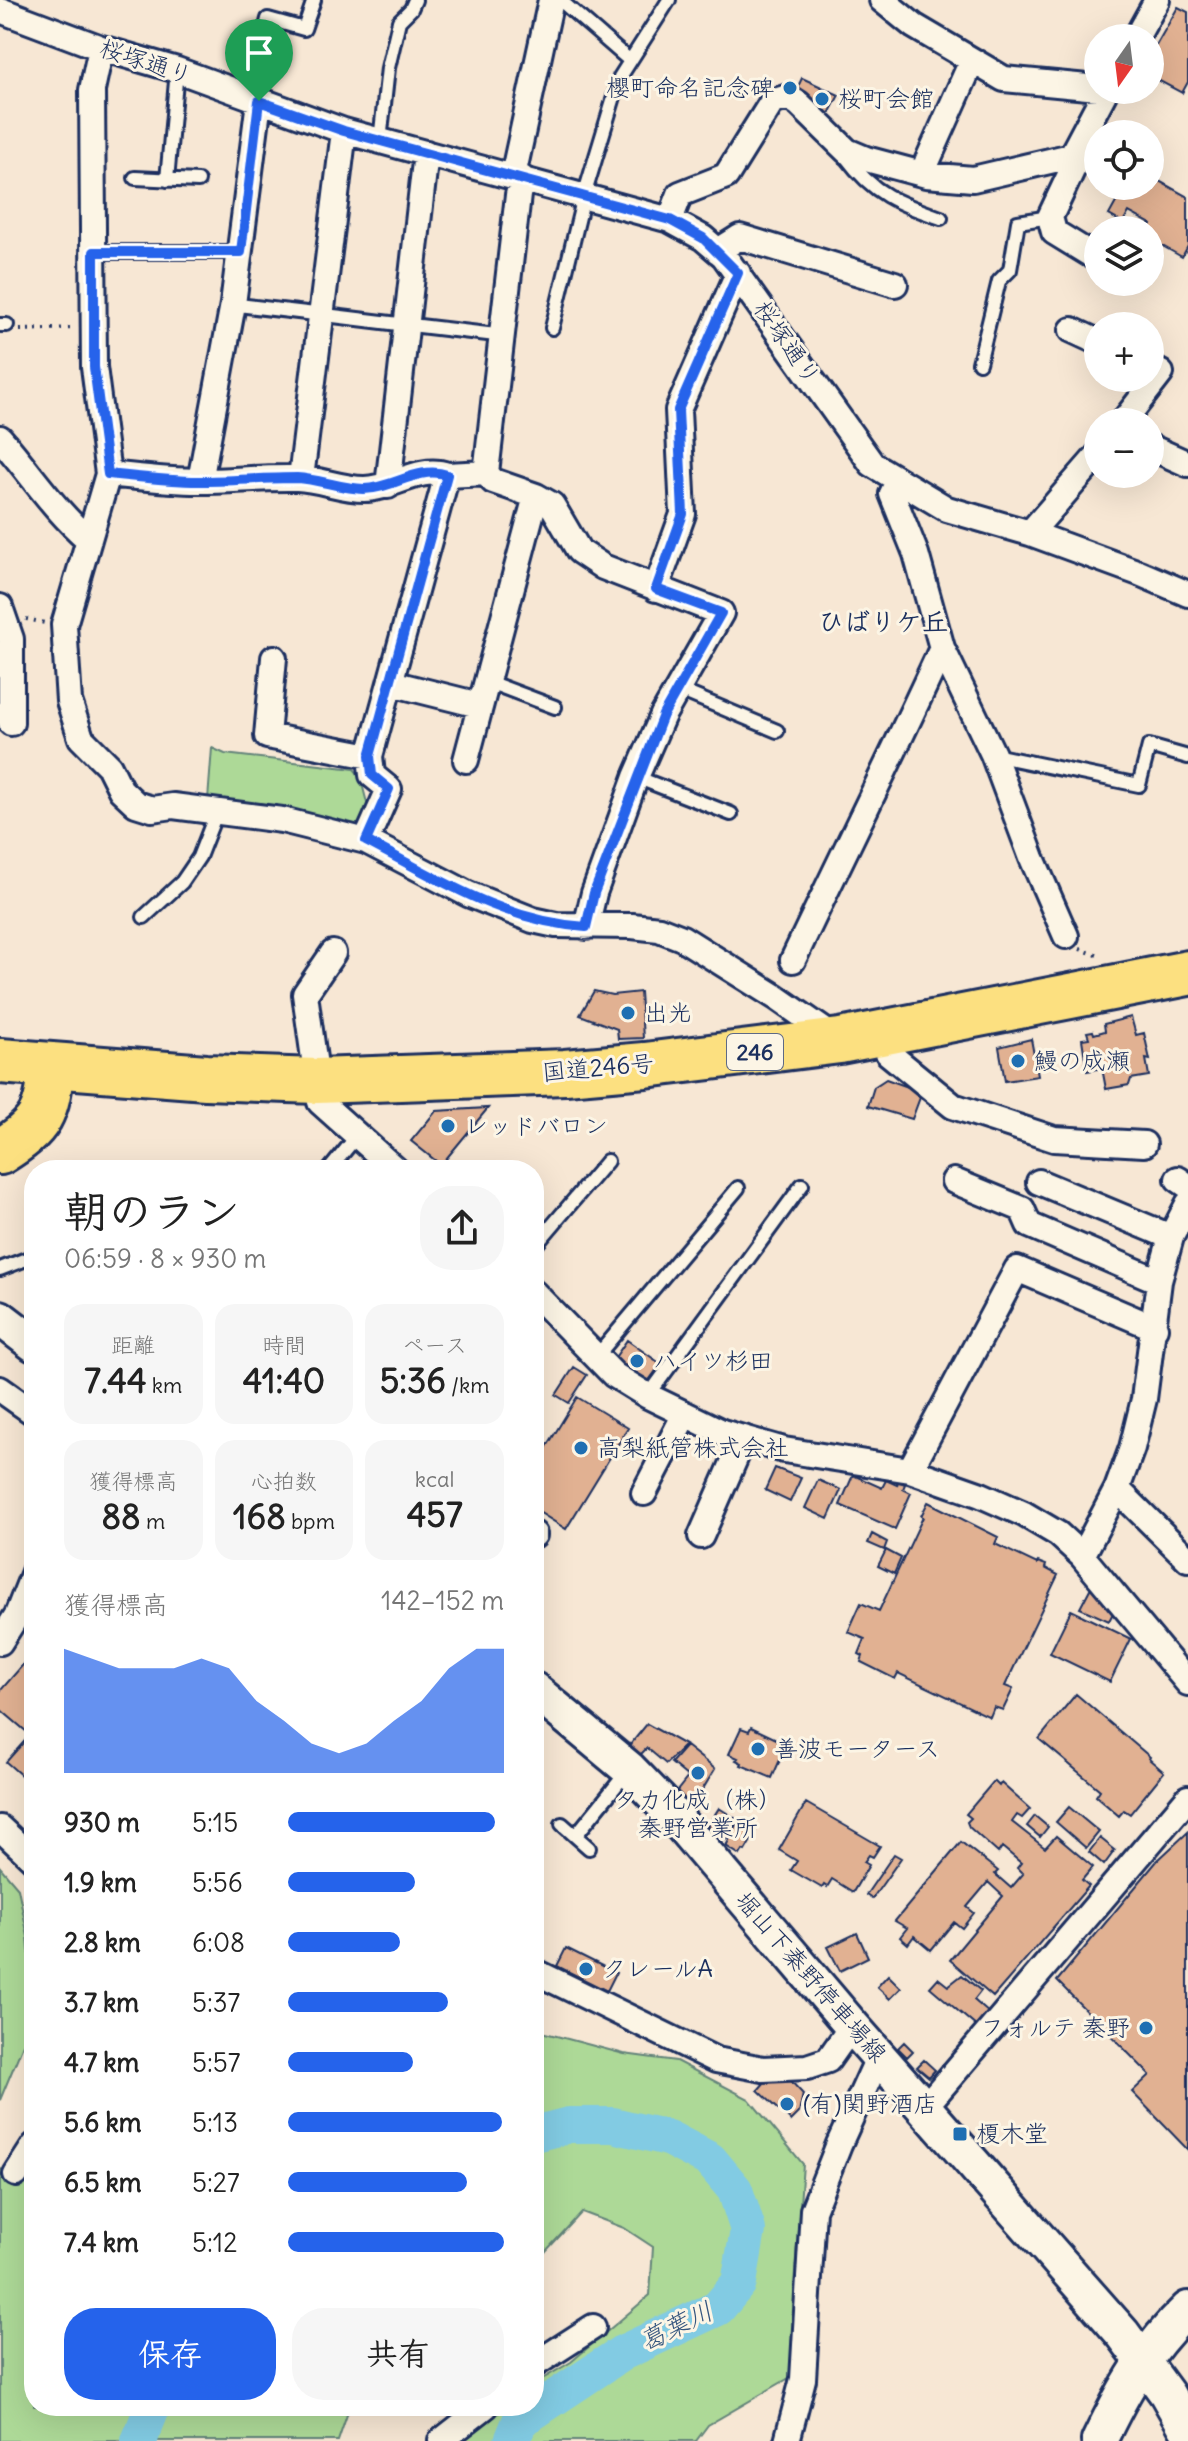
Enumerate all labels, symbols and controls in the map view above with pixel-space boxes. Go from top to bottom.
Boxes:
pin [225,19,293,101]
north arrow [1084,24,1164,104]
map controls [1084,24,1164,488]
icon: arrive [237,31,281,75]
street label: 桜塚通り [96,32,197,90]
place label: 櫻町命名記念碑 [606,72,774,102]
marker: 櫻町命名記念碑 [781,79,799,97]
place label: 桜町会館 [838,83,934,113]
marker: 桜町会館 [813,90,831,108]
button: locate [1084,120,1164,200]
button: layers [1084,216,1164,296]
street label: 桜塚通り [748,295,828,390]
button: + [1084,312,1164,392]
button: − [1084,408,1164,488]
district label: ひばりケ丘 [818,605,948,638]
place label: 出光 [644,997,692,1027]
marker: 出光 [619,1004,637,1022]
road number: 246 [727,1034,783,1070]
place label: 鰻の成瀬 [1034,1045,1130,1075]
street label: 国道246号 [541,1047,655,1087]
marker: 鰻の成瀬 [1009,1052,1027,1070]
place label: レッドバロン [464,1110,608,1140]
marker: レッドバロン [439,1117,457,1135]
text: 朝のラン [64,1184,240,1239]
button: share [420,1186,504,1270]
text: 06:59 · 8 × 930 m [64,1242,266,1275]
text: 距離 [111,1331,155,1359]
text: 時間 [262,1331,306,1359]
text: ペース [402,1331,467,1359]
place label: ハイツ杉田 [653,1345,773,1375]
marker: ハイツ杉田 [628,1352,646,1370]
text: 7.44 [84,1359,147,1402]
text: 41:40 [243,1359,325,1402]
text: 5:36 [380,1359,446,1402]
text: km [147,1371,182,1399]
text: /km [446,1371,490,1399]
place label: 高梨紙管株式会社 [597,1432,789,1462]
marker: 高梨紙管株式会社 [572,1439,590,1457]
text: kcal [415,1465,454,1493]
text: 獲得標高 [89,1467,177,1495]
text: 心拍数 [251,1467,317,1495]
text: 457 [407,1493,463,1536]
text: 88 [101,1495,141,1538]
text: 168 [233,1495,286,1538]
text: m [141,1507,165,1535]
text: bpm [286,1507,335,1535]
text: 142–152 m [381,1584,504,1617]
text: 獲得標高 [64,1588,168,1621]
place label: 善波モータース [774,1733,940,1763]
marker: 善波モータース [749,1740,767,1758]
marker: タカ化成（株） 秦野営業所 [689,1764,707,1782]
place label: タカ化成（株） 秦野営業所 [614,1784,782,1842]
text: 930 m [64,1806,140,1839]
text: 5:15 [192,1806,238,1839]
text: 1.9 km [64,1866,137,1899]
text: 5:56 [192,1866,243,1899]
street label: 堀山下秦野停車場線 [730,1885,894,2068]
text: 2.8 km [64,1926,141,1959]
text: 6:08 [192,1926,245,1959]
place label: クレールA [602,1953,713,1983]
marker: クレールA [577,1960,595,1978]
text: 3.7 km [64,1986,139,2019]
text: 5:37 [192,1986,240,2019]
place label: フォルテ 秦野 [980,2012,1130,2042]
marker: フォルテ 秦野 [1137,2019,1155,2037]
text: 4.7 km [64,2046,139,2079]
text: 5:57 [192,2046,241,2079]
place label: (有)関野酒店 [803,2088,938,2118]
marker: (有)関野酒店 [778,2095,796,2113]
text: 5.6 km [64,2106,142,2139]
text: 5:13 [192,2106,238,2139]
place label: 榎木堂 [976,2118,1048,2148]
marker: 榎木堂 [951,2125,969,2143]
text: 6.5 km [64,2166,142,2199]
text: 5:27 [192,2166,240,2199]
text: 7.4 km [64,2226,139,2259]
text: 5:12 [192,2226,237,2259]
water label: 葛葉川 [633,2294,718,2357]
button: 保存 [64,2308,276,2400]
button: 共有 [292,2308,504,2400]

